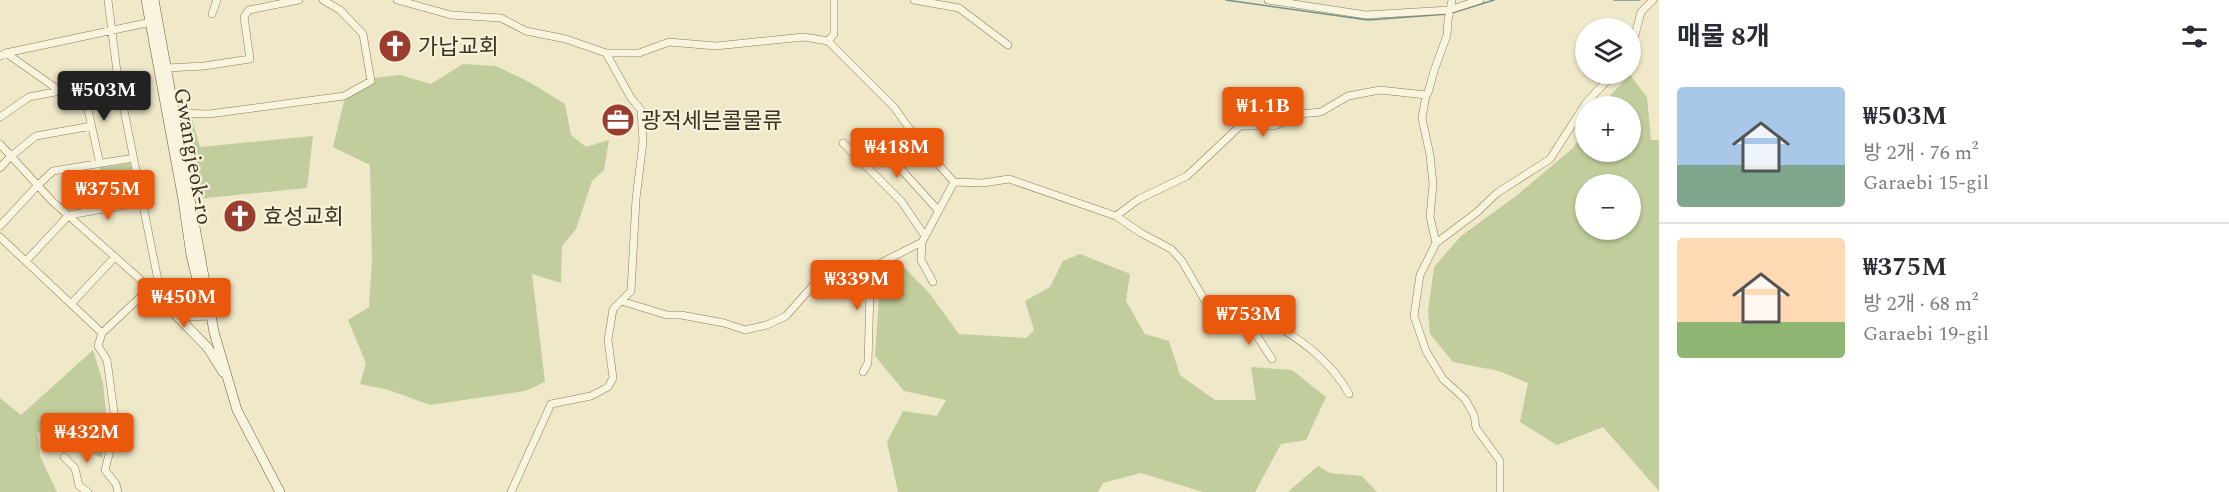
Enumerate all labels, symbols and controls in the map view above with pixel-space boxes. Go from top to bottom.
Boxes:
text: 매물 8개 [1677,17,1770,57]
map controls [1575,18,1641,240]
button: layers [1575,18,1641,84]
icon: filters [2178,20,2211,53]
church icon: 가납교회 [377,28,413,64]
place label: 가납교회 [418,31,499,64]
pin: ₩503M [62,71,146,122]
text: ₩503M [72,75,136,105]
street label: Gwangjeok-ro [164,85,221,227]
pin: ₩1.1B [1221,87,1305,138]
text: ₩1.1B [1236,91,1290,121]
button: + [1575,96,1641,162]
text: ₩503M [1863,96,1947,136]
office icon: 광적세븐콜물류 [600,102,636,138]
place label: 광적세븐콜물류 [641,105,783,138]
icon: home [1725,111,1797,183]
pin: ₩418M [855,128,939,179]
text: ₩418M [865,132,929,162]
text: 방 2개 · 76 m² [1863,138,1978,168]
text: Garaebi 15-gil [1863,168,1989,198]
pin: ₩375M [66,170,150,221]
text: ₩375M [76,174,140,204]
button: − [1575,174,1641,240]
church icon: 효성교회 [222,198,258,234]
place label: 효성교회 [263,201,344,234]
text: ₩375M [1863,247,1947,287]
pin: ₩339M [815,260,899,311]
icon: home [1725,262,1797,334]
text: ₩339M [825,264,889,294]
pin: ₩450M [142,278,226,329]
text: ₩450M [152,282,216,312]
text: 방 2개 · 68 m² [1863,289,1978,319]
pin: ₩753M [1207,295,1291,346]
text: ₩753M [1217,299,1281,329]
text: Garaebi 19-gil [1863,319,1989,349]
pin: ₩432M [45,413,129,464]
text: ₩432M [55,417,119,447]

